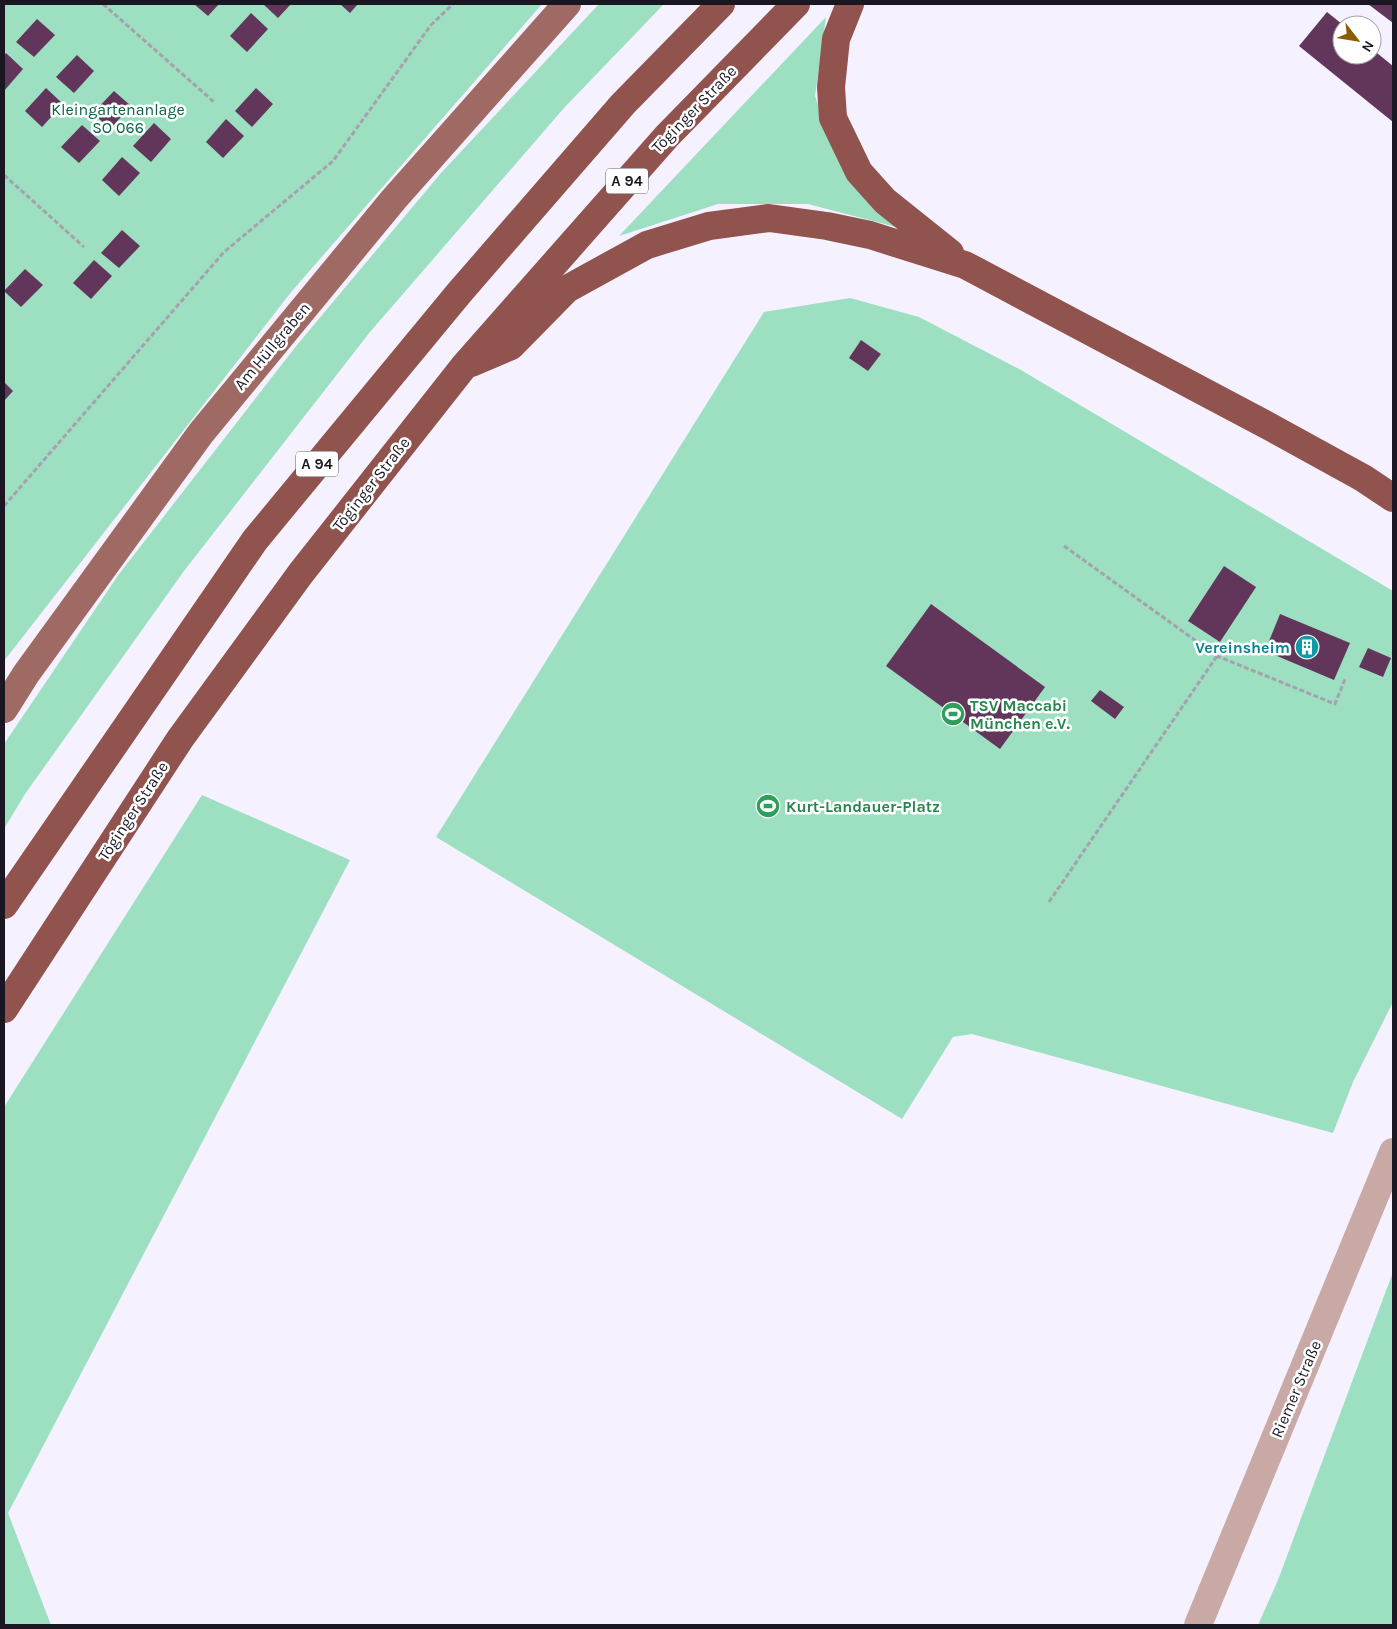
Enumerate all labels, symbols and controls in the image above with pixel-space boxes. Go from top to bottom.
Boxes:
north arrow [1332,15,1382,65]
text: N [1358,38,1378,55]
street label: Töginger Straße [648,61,740,157]
park label: Kleingartenanlage SO 066 [51,100,185,137]
road number: A 94 [606,168,648,194]
street label: Am Hüllgraben [230,298,314,394]
street label: Töginger Straße [328,433,414,535]
road number: A 94 [296,452,338,476]
building icon: Vereinsheim [1294,634,1320,660]
place label: Vereinsheim [1195,638,1290,657]
place label: TSV Maccabi München e.V. [970,696,1070,733]
sports icon: TSV Maccabi München e.V. [940,701,966,727]
street label: Töginger Straße [94,758,172,864]
sports icon: Kurt-Landauer-Platz [755,793,781,819]
place label: Kurt-Landauer-Platz [786,797,940,816]
street label: Riemer Straße [1267,1337,1325,1441]

